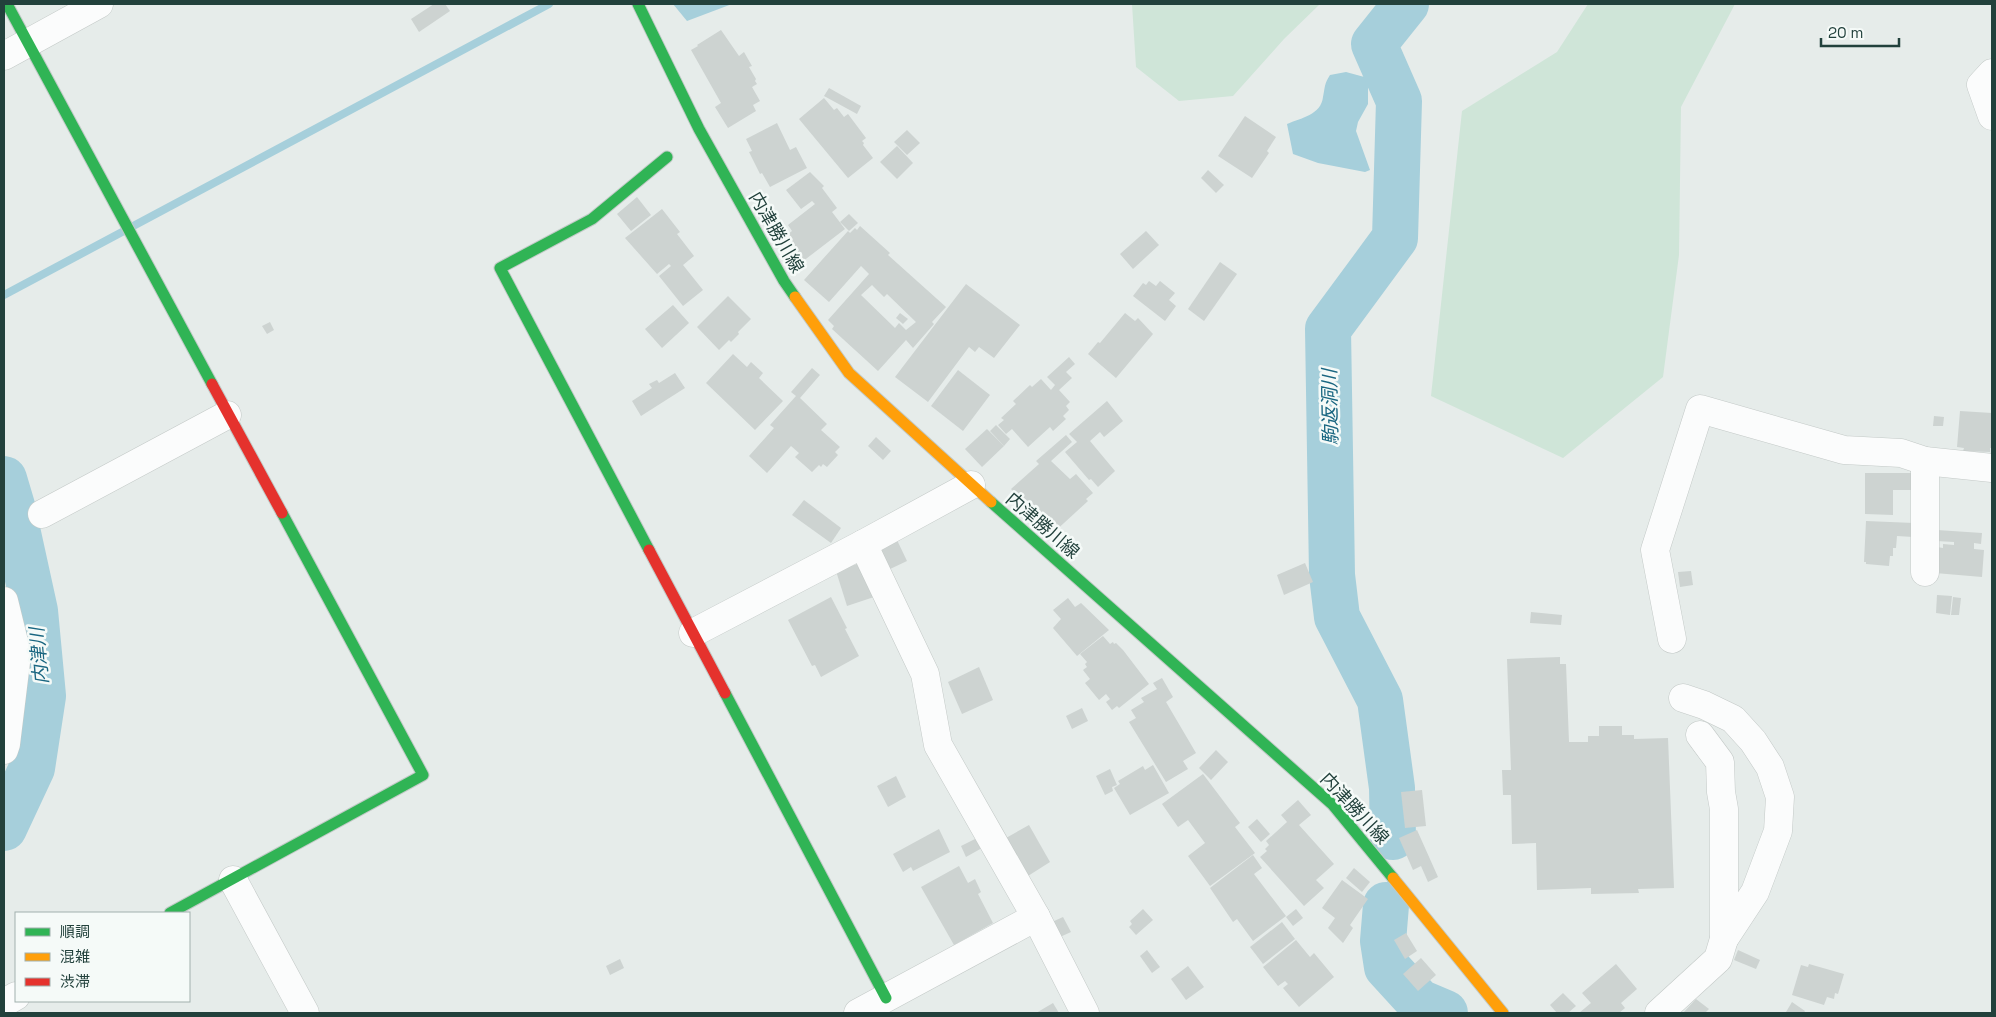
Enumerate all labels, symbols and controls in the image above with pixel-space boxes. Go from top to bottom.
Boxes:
scale bar [1821,15,1898,47]
text: 20 m [1828,23,1863,42]
street label: 内津勝川線 [745,187,809,277]
water label: 駒返洞川 [1317,367,1343,445]
street label: 内津勝川線 [1001,487,1085,563]
water label: 内津川 [24,625,54,685]
street label: 内津勝川線 [1316,767,1394,849]
legend [15,912,190,1002]
text: 順調 [60,922,90,941]
text: 混雑 [60,947,90,966]
text: 渋滞 [60,972,90,991]

